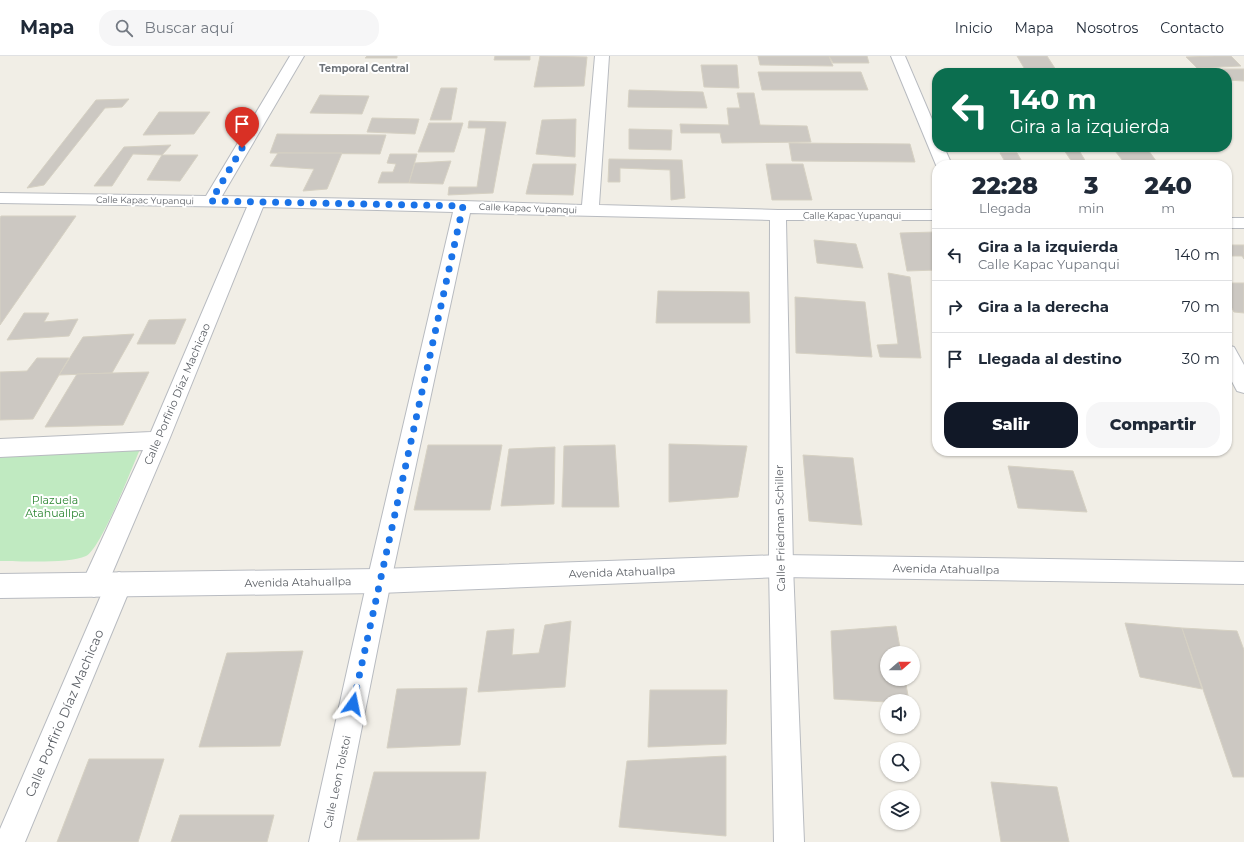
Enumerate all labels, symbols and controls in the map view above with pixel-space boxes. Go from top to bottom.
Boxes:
search box [99,10,379,46]
text: Mapa [20,16,75,39]
icon: search [113,17,135,39]
text: Buscar aquí [145,18,234,37]
text: Inicio [955,19,992,37]
text: Mapa [1014,19,1054,37]
text: Nosotros [1076,19,1138,37]
text: Contacto [1160,19,1224,37]
district label: Temporal Central [319,62,409,75]
text: 140 m [1010,82,1097,116]
icon: left [944,84,996,136]
pin [225,107,259,148]
icon: arrive [231,113,253,135]
text: Gira a la izquierda [1010,116,1170,138]
text: 22:28 [972,171,1038,200]
text: 3 [1084,171,1098,200]
text: 240 [1144,171,1192,200]
street label: Calle Kapac Yupanqui [96,194,194,206]
text: Llegada [979,200,1031,216]
text: min [1078,200,1104,216]
text: m [1161,200,1175,216]
street label: Calle Kapac Yupanqui [479,201,577,215]
street label: Calle Kapac Yupanqui [803,210,901,221]
text: Gira a la izquierda [978,237,1118,256]
icon: left [944,244,966,266]
text: 140 m [1175,245,1220,264]
text: Calle Kapac Yupanqui [978,256,1120,272]
icon: right [944,296,966,318]
text: Gira a la derecha [978,297,1109,316]
text: 70 m [1182,297,1220,316]
street label: Calle Porfirio Díaz Machicao [141,321,213,467]
icon: arrive [944,348,966,370]
text: Llegada al destino [978,349,1122,368]
text: 30 m [1182,349,1220,368]
button: Salir [944,402,1078,448]
button: Compartir [1086,402,1220,448]
street label: Calle Friedman Schiller [772,465,788,591]
park label: Plazuela Atahuallpa [25,493,85,520]
street label: Avenida Atahuallpa [892,561,1000,577]
street label: Avenida Atahuallpa [568,563,676,581]
street label: Avenida Atahuallpa [244,574,352,590]
street label: Calle Porfirio Díaz Machicao [21,627,107,799]
north arrow [880,646,920,686]
map controls [880,646,920,830]
position arrow [332,683,374,725]
button: sound [880,694,920,734]
street label: Calle Leon Tolstoi [320,734,354,830]
button: search [880,742,920,782]
button: layers [880,790,920,830]

